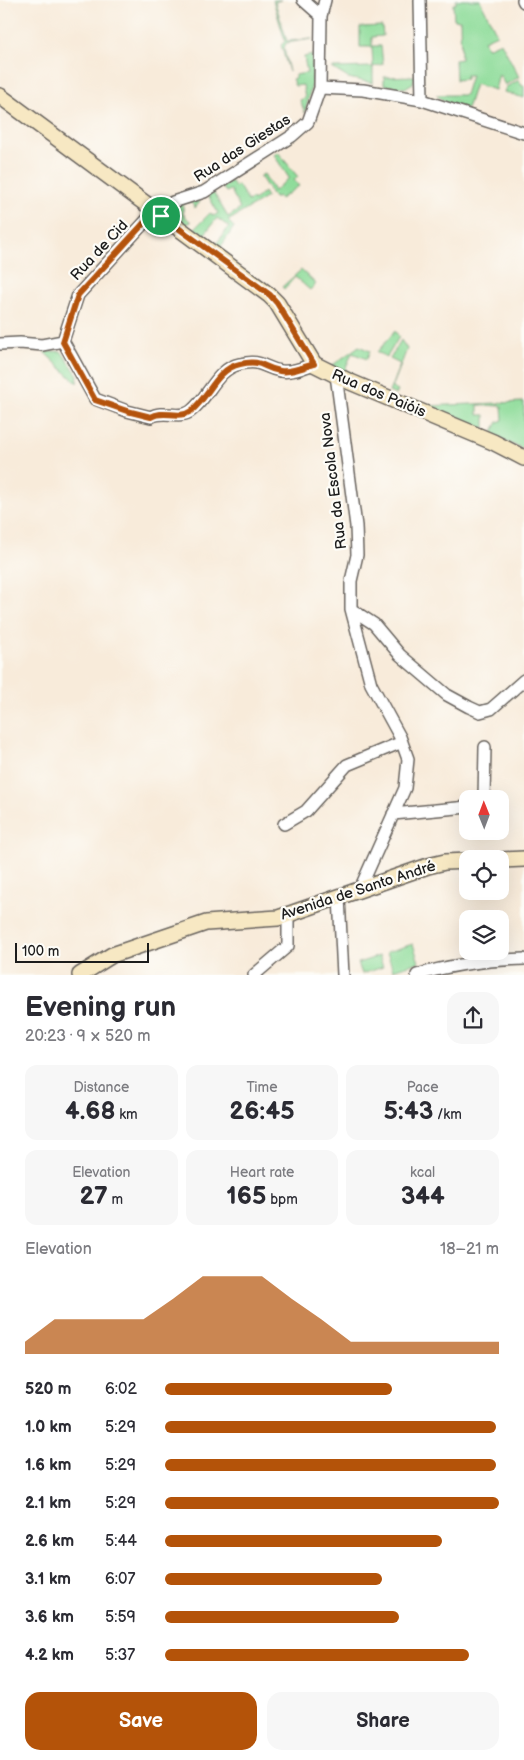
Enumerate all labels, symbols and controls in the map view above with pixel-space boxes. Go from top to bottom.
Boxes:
street label: Rua das Giestas [190,110,295,187]
pin [140,195,182,237]
icon: arrive [147,202,175,230]
street label: Rua de Cid [67,216,132,285]
street label: Rua dos Paióis [329,365,429,422]
street label: Rua da Escola Nova [316,412,351,550]
north arrow [459,790,509,840]
map controls [459,790,509,960]
button: locate [459,850,509,900]
street label: Avenida de Santo André [278,856,438,925]
button: layers [459,910,509,960]
scale bar [15,940,149,963]
text: 100 m [22,943,59,960]
text: Evening run [25,991,176,1024]
button: share [447,992,499,1044]
text: 20:23 · 9 × 520 m [25,1027,151,1046]
text: Distance [73,1079,129,1096]
text: Time [246,1079,278,1096]
text: Pace [407,1079,439,1096]
text: 4.68 [65,1096,115,1127]
text: 26:45 [229,1096,295,1127]
text: 5:43 [384,1096,433,1127]
text: km [115,1106,138,1123]
text: /km [433,1106,462,1123]
text: Elevation [72,1164,131,1181]
text: Heart rate [230,1164,294,1181]
text: kcal [410,1164,435,1181]
text: 27 [80,1181,108,1212]
text: 165 [226,1181,266,1212]
text: 344 [401,1181,445,1212]
text: m [108,1191,123,1208]
text: bpm [266,1191,298,1208]
text: Elevation [25,1240,92,1259]
text: 18–21 m [440,1240,499,1259]
text: 520 m [25,1380,71,1399]
text: 6:02 [105,1380,137,1399]
text: 1.0 km [25,1418,72,1437]
text: 5:29 [105,1418,136,1437]
text: 1.6 km [25,1456,71,1475]
text: 5:29 [105,1456,136,1475]
text: 2.1 km [25,1494,71,1513]
text: 5:29 [105,1494,136,1513]
text: 2.6 km [25,1532,74,1551]
text: 5:44 [105,1532,137,1551]
text: 3.1 km [25,1570,71,1589]
text: 6:07 [105,1570,135,1589]
text: 3.6 km [25,1608,74,1627]
text: 5:59 [105,1608,136,1627]
text: 4.2 km [25,1646,74,1665]
text: 5:37 [105,1646,135,1665]
button: Save [25,1692,257,1750]
button: Share [267,1692,499,1750]

